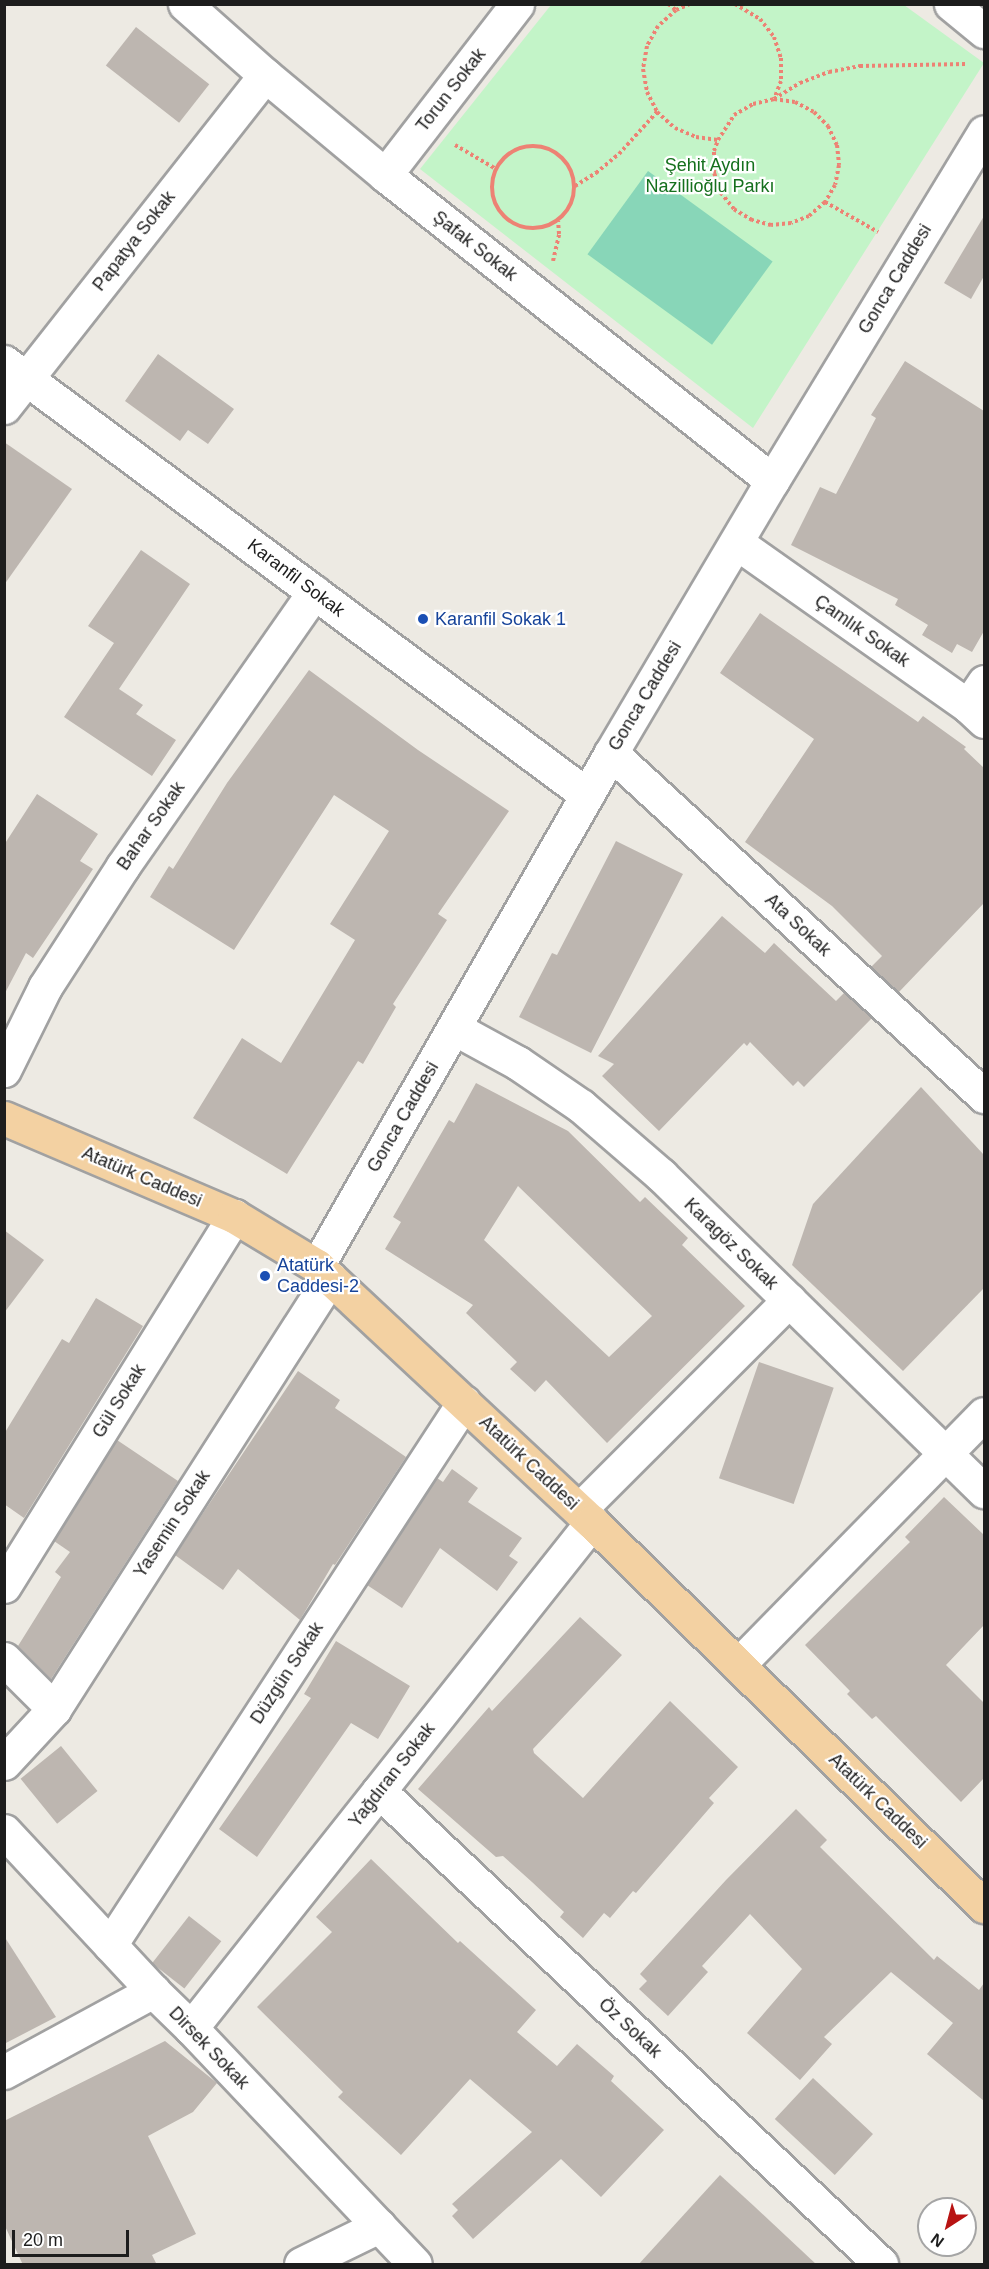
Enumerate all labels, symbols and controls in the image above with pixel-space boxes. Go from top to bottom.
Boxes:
street label: Torun Sokak [412,44,490,136]
park label: Şehit Aydın Nazillioğlu Parkı [645,155,775,198]
street label: Papatya Sokak [88,187,180,295]
street label: Şafak Sokak [429,206,521,286]
street label: Gonca Caddesi [854,220,936,338]
street label: Karanfil Sokak [243,534,349,622]
street label: Çamlık Sokak [810,590,914,672]
place label: Karanfil Sokak 1 [435,608,566,630]
marker: Karanfil Sokak 1 [416,612,430,626]
street label: Gonca Caddesi [604,637,686,755]
street label: Bahar Sokak [113,778,189,874]
street label: Ata Sokak [761,889,835,961]
street label: Gonca Caddesi [363,1058,443,1176]
street label: Atatürk Caddesi [79,1142,205,1212]
street label: Karagöz Sokak [680,1194,782,1294]
place label: Atatürk Caddesi-2 [277,1255,359,1298]
marker: Atatürk Caddesi-2 [258,1269,272,1283]
street label: Gül Sokak [88,1360,150,1442]
street label: Atatürk Caddesi [475,1411,583,1515]
street label: Yasemin Sokak [129,1466,215,1582]
street label: Düzgün Sokak [246,1618,328,1728]
street label: Yağdıran Sokak [344,1718,440,1832]
street label: Atatürk Caddesi [824,1749,932,1853]
street label: Öz Sokak [594,1993,666,2063]
street label: Dirsek Sokak [164,2002,254,2094]
north arrow [917,2197,977,2257]
scale bar [15,2218,132,2256]
text: 20 m [23,2230,63,2250]
text: N [928,2230,947,2251]

